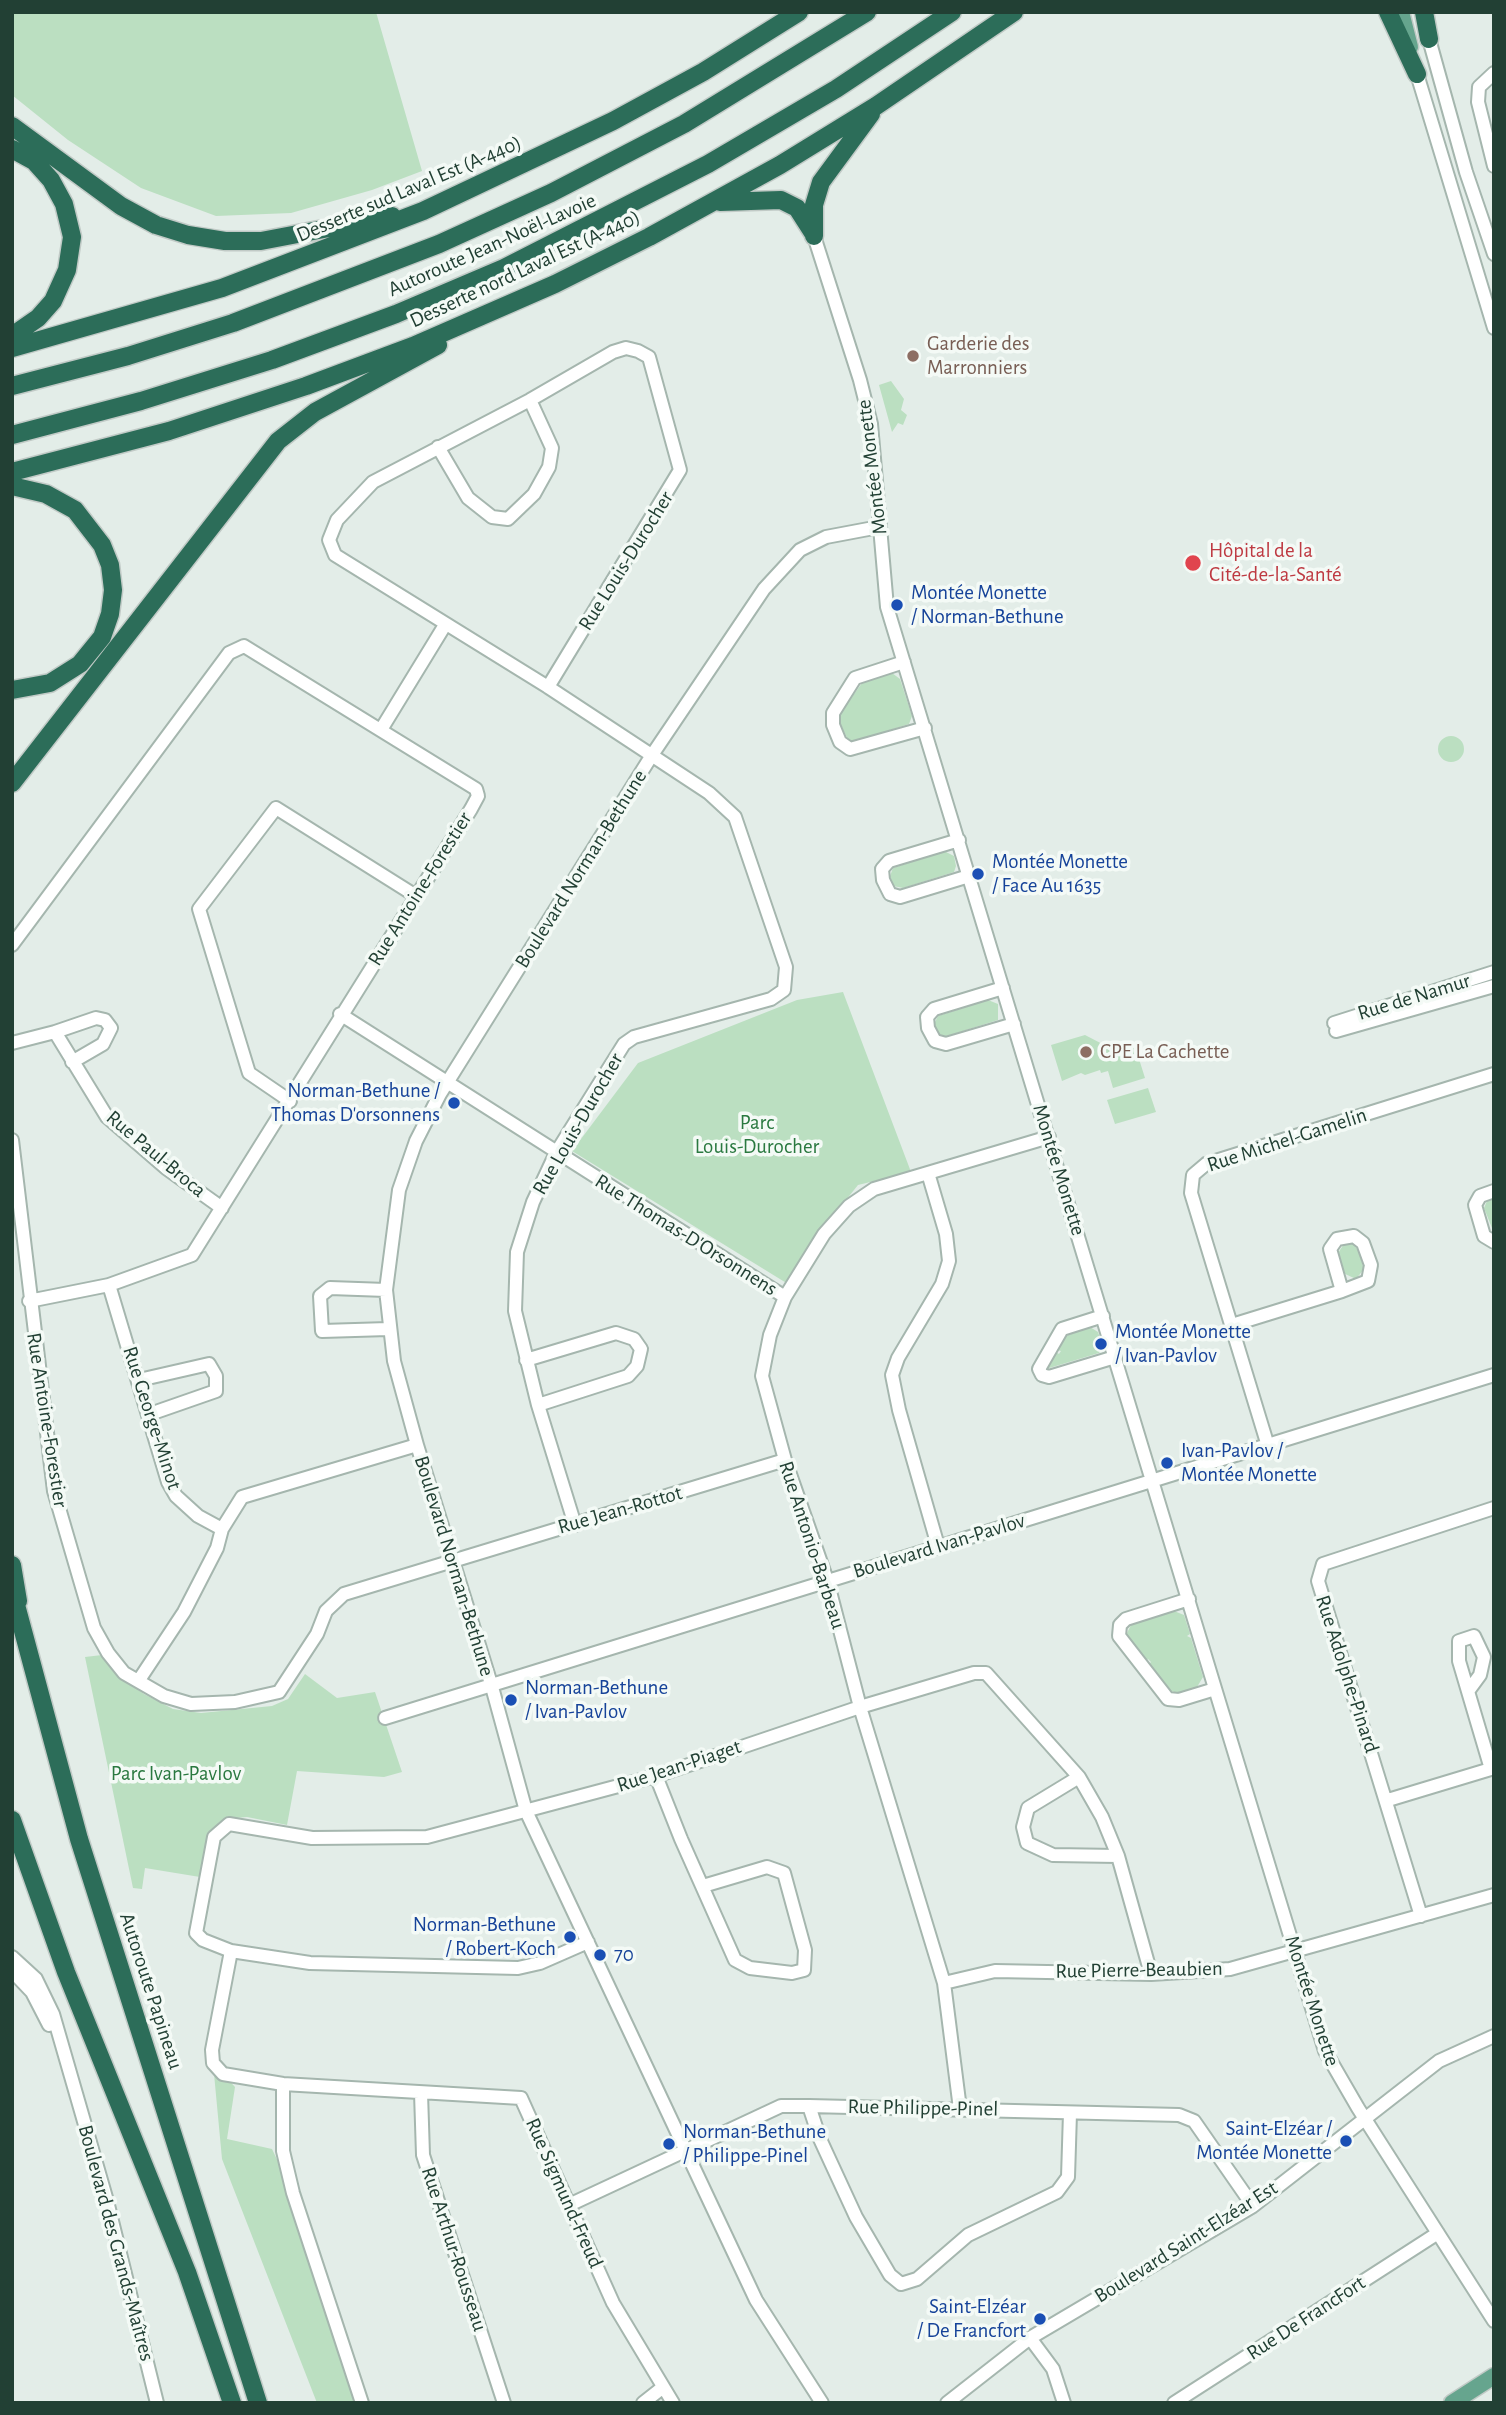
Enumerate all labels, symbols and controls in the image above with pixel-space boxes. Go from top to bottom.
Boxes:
street label: Desserte sud Laval Est (A-440) [293,130,525,248]
street label: Autoroute Jean-Noël-Lavoie [384,188,600,302]
street label: Desserte nord Laval Est (A-440) [406,204,644,334]
place label: Garderie des Marronniers [927,331,1030,381]
marker: Garderie des Marronniers [905,348,921,364]
street label: Montée Monette [851,398,893,536]
street label: Rue Louis-Durocher [573,487,679,635]
place label: Hôpital de la Cité-de-la-Santé [1209,538,1342,588]
marker: Hôpital de la Cité-de-la-Santé [1183,553,1203,573]
place label: Montée Monette / Norman-Bethune [911,580,1064,630]
marker: Montée Monette / Norman-Bethune [889,597,905,613]
street label: Boulevard Norman-Bethune [510,765,652,973]
street label: Rue Antoine-Forestier [362,807,478,971]
place label: Montée Monette / Face Au 1635 [992,849,1128,899]
marker: Montée Monette / Face Au 1635 [970,866,986,882]
street label: Rue de Namur [1355,968,1473,1026]
place label: CPE La Cachette [1100,1039,1229,1065]
marker: CPE La Cachette [1078,1044,1094,1060]
street label: Rue Louis-Durocher [527,1049,629,1199]
place label: Norman-Bethune / Thomas D'orsonnens [271,1078,440,1128]
marker: Norman-Bethune / Thomas D'orsonnens [446,1095,462,1111]
street label: Montée Monette [1027,1101,1091,1239]
street label: Rue Michel-Gamelin [1204,1102,1370,1178]
street label: Rue Paul-Broca [101,1105,211,1203]
park label: Parc Louis-Durocher [695,1110,819,1160]
street label: Rue Thomas-D'Orsonnens [590,1169,782,1301]
place label: Montée Monette / Ivan-Pavlov [1115,1319,1251,1369]
street label: Rue Antoine-Forestier [21,1331,73,1509]
marker: Montée Monette / Ivan-Pavlov [1093,1336,1109,1352]
street label: Rue George-Minot [117,1343,187,1493]
place label: Ivan-Pavlov / Montée Monette [1181,1438,1317,1488]
street label: Boulevard Norman-Bethune [408,1453,500,1679]
marker: Ivan-Pavlov / Montée Monette [1159,1455,1175,1471]
street label: Rue Antonio-Barbeau [773,1458,851,1632]
street label: Rue Jean-Rottot [555,1480,685,1540]
street label: Boulevard Ivan-Pavlov [850,1508,1028,1584]
street label: Rue Adolphe-Pinard [1310,1592,1384,1756]
place label: Norman-Bethune / Ivan-Pavlov [525,1675,668,1725]
marker: Norman-Bethune / Ivan-Pavlov [503,1692,519,1708]
street label: Rue Jean-Piaget [614,1734,744,1798]
park label: Parc Ivan-Pavlov [111,1761,241,1787]
street label: Autoroute Papineau [114,1910,188,2072]
place label: Norman-Bethune / Robert-Koch [413,1912,556,1962]
marker: Norman-Bethune / Robert-Koch [562,1929,578,1945]
street label: Montée Monette [1279,1932,1345,2070]
place label: 70 [614,1942,634,1968]
marker: 70 [592,1947,608,1963]
street label: Rue Pierre-Beaubien [1055,1956,1223,1984]
street label: Rue Philippe-Pinel [847,2094,999,2122]
street label: Rue Sigmund-Freud [520,2114,608,2272]
place label: Saint-Elzéar / Montée Monette [1196,2116,1332,2166]
place label: Norman-Bethune / Philippe-Pinel [683,2119,826,2169]
street label: Boulevard des Grands-Maîtres [72,2122,160,2364]
marker: Saint-Elzéar / Montée Monette [1338,2133,1354,2149]
marker: Norman-Bethune / Philippe-Pinel [661,2136,677,2152]
street label: Rue Arthur-Rousseau [416,2164,492,2334]
street label: Boulevard Saint-Elzéar Est [1090,2175,1282,2309]
street label: Rue De FrancFort [1242,2270,1370,2366]
place label: Saint-Elzéar / De Francfort [917,2294,1026,2344]
marker: Saint-Elzéar / De Francfort [1032,2311,1048,2327]

